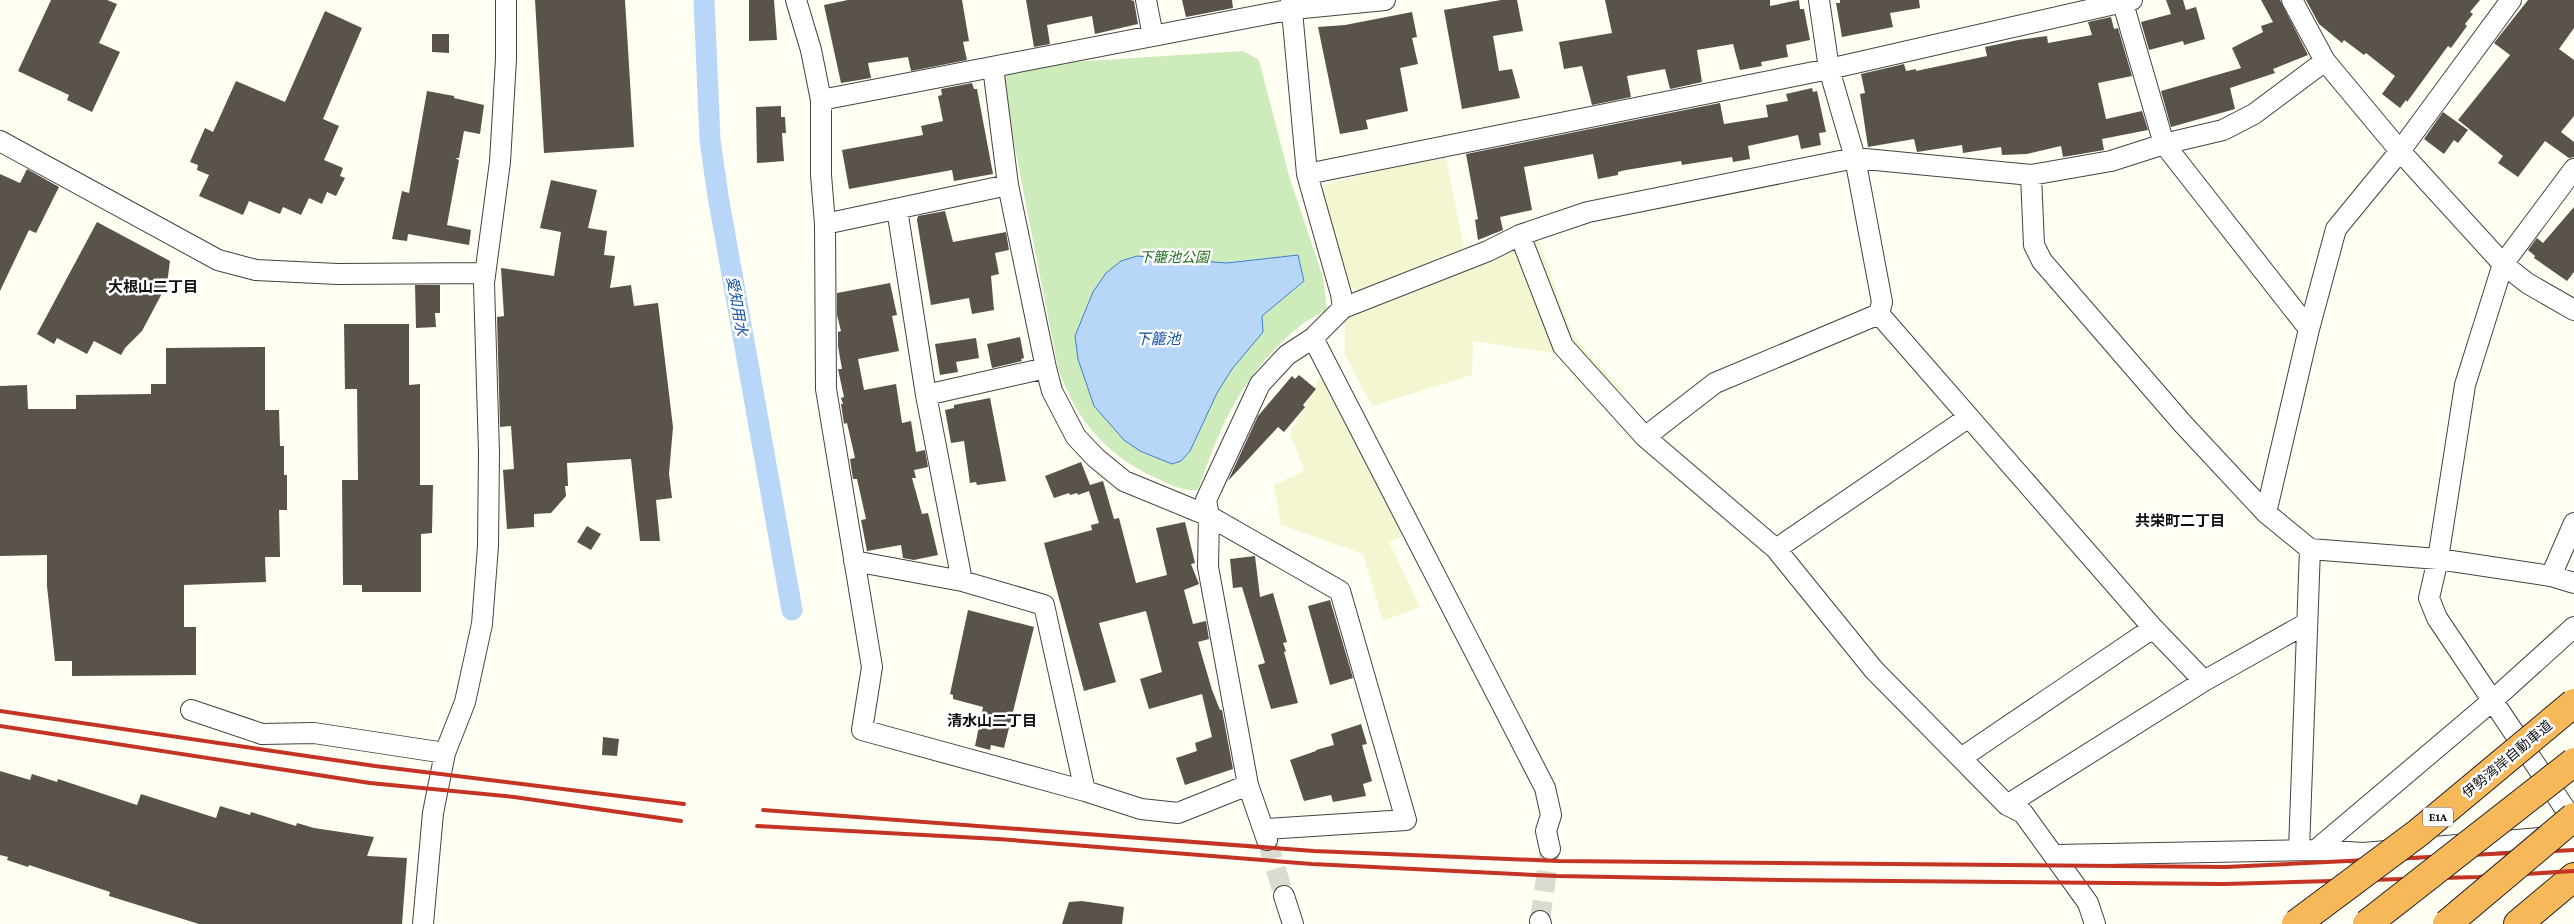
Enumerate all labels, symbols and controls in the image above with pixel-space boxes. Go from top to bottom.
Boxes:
park label: 下籠池公園 [1139,249,1211,265]
water label: 愛知用水 [724,275,750,339]
district label: 大根山二丁目 [108,279,198,295]
water label: 下籠池 [1135,331,1182,347]
district label: 共栄町二丁目 [2135,513,2225,529]
district label: 清水山二丁目 [947,713,1037,729]
street label: 伊勢湾岸自動車道 [2459,717,2555,801]
road number: E1A [2423,808,2453,826]

